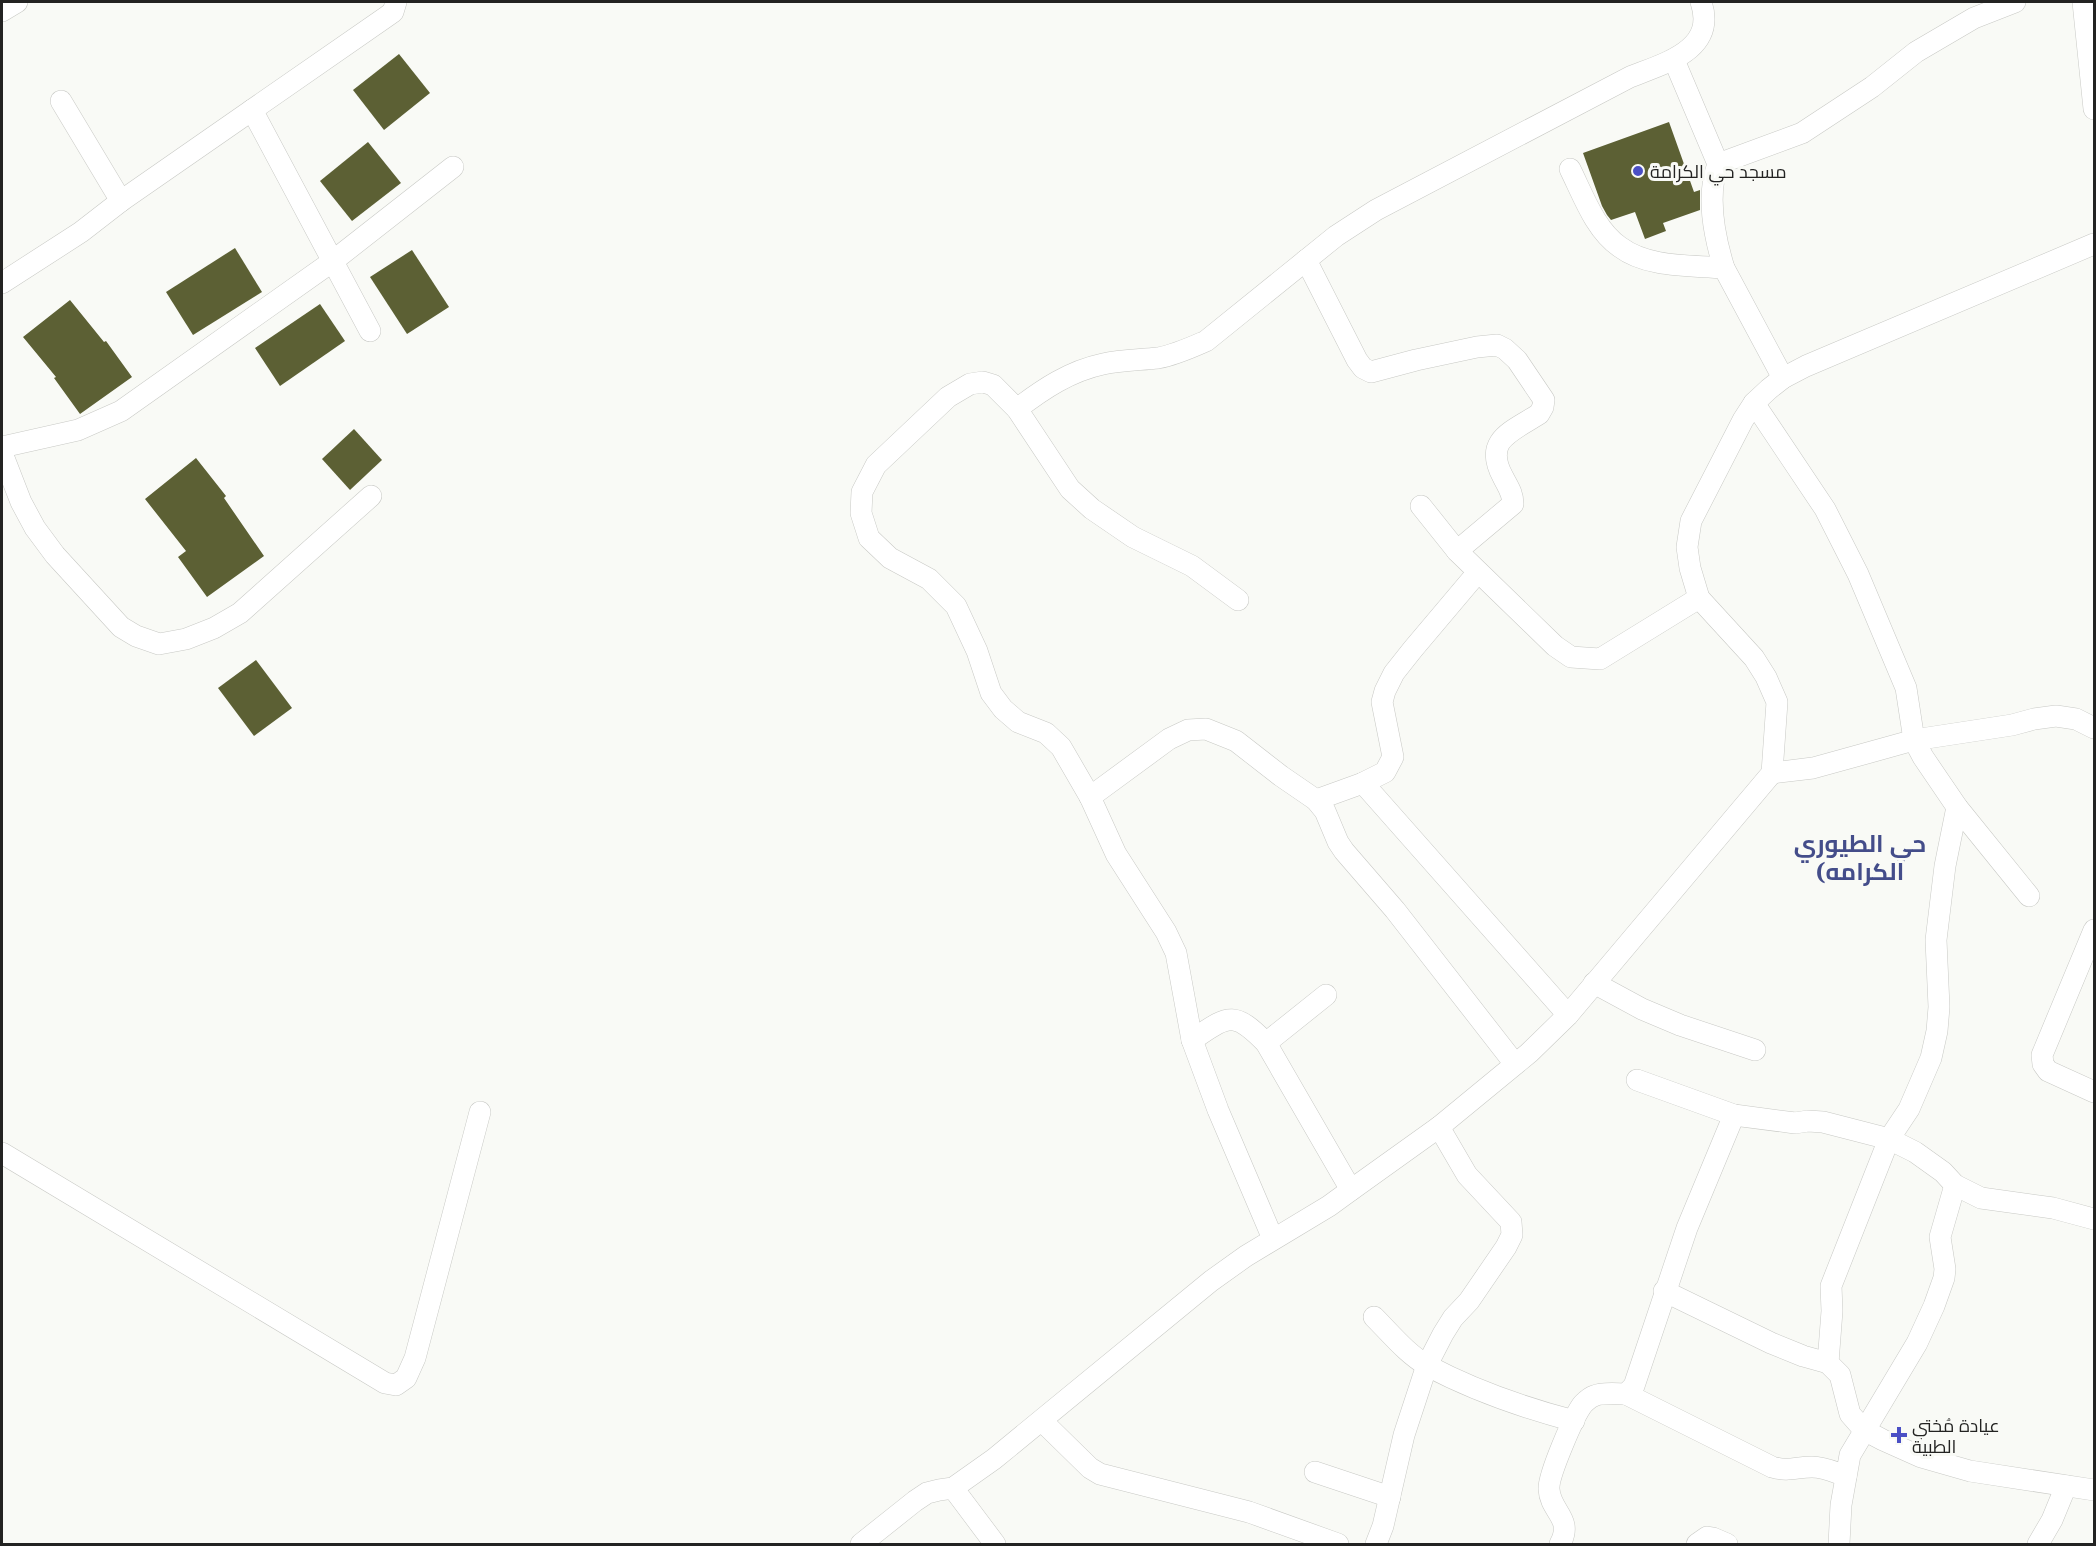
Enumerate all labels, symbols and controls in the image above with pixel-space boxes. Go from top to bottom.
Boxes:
place label: مسجد حي الكرامة [1650,159,1787,186]
marker: مسجد حي الكرامة [1631,164,1645,178]
district label: حي الطيوري (الكرامه [1794,826,1926,887]
place label: عيادة مُختي الطبية [1912,1413,2000,1458]
marker: عيادة مُختي الطبية [1890,1426,1908,1444]

